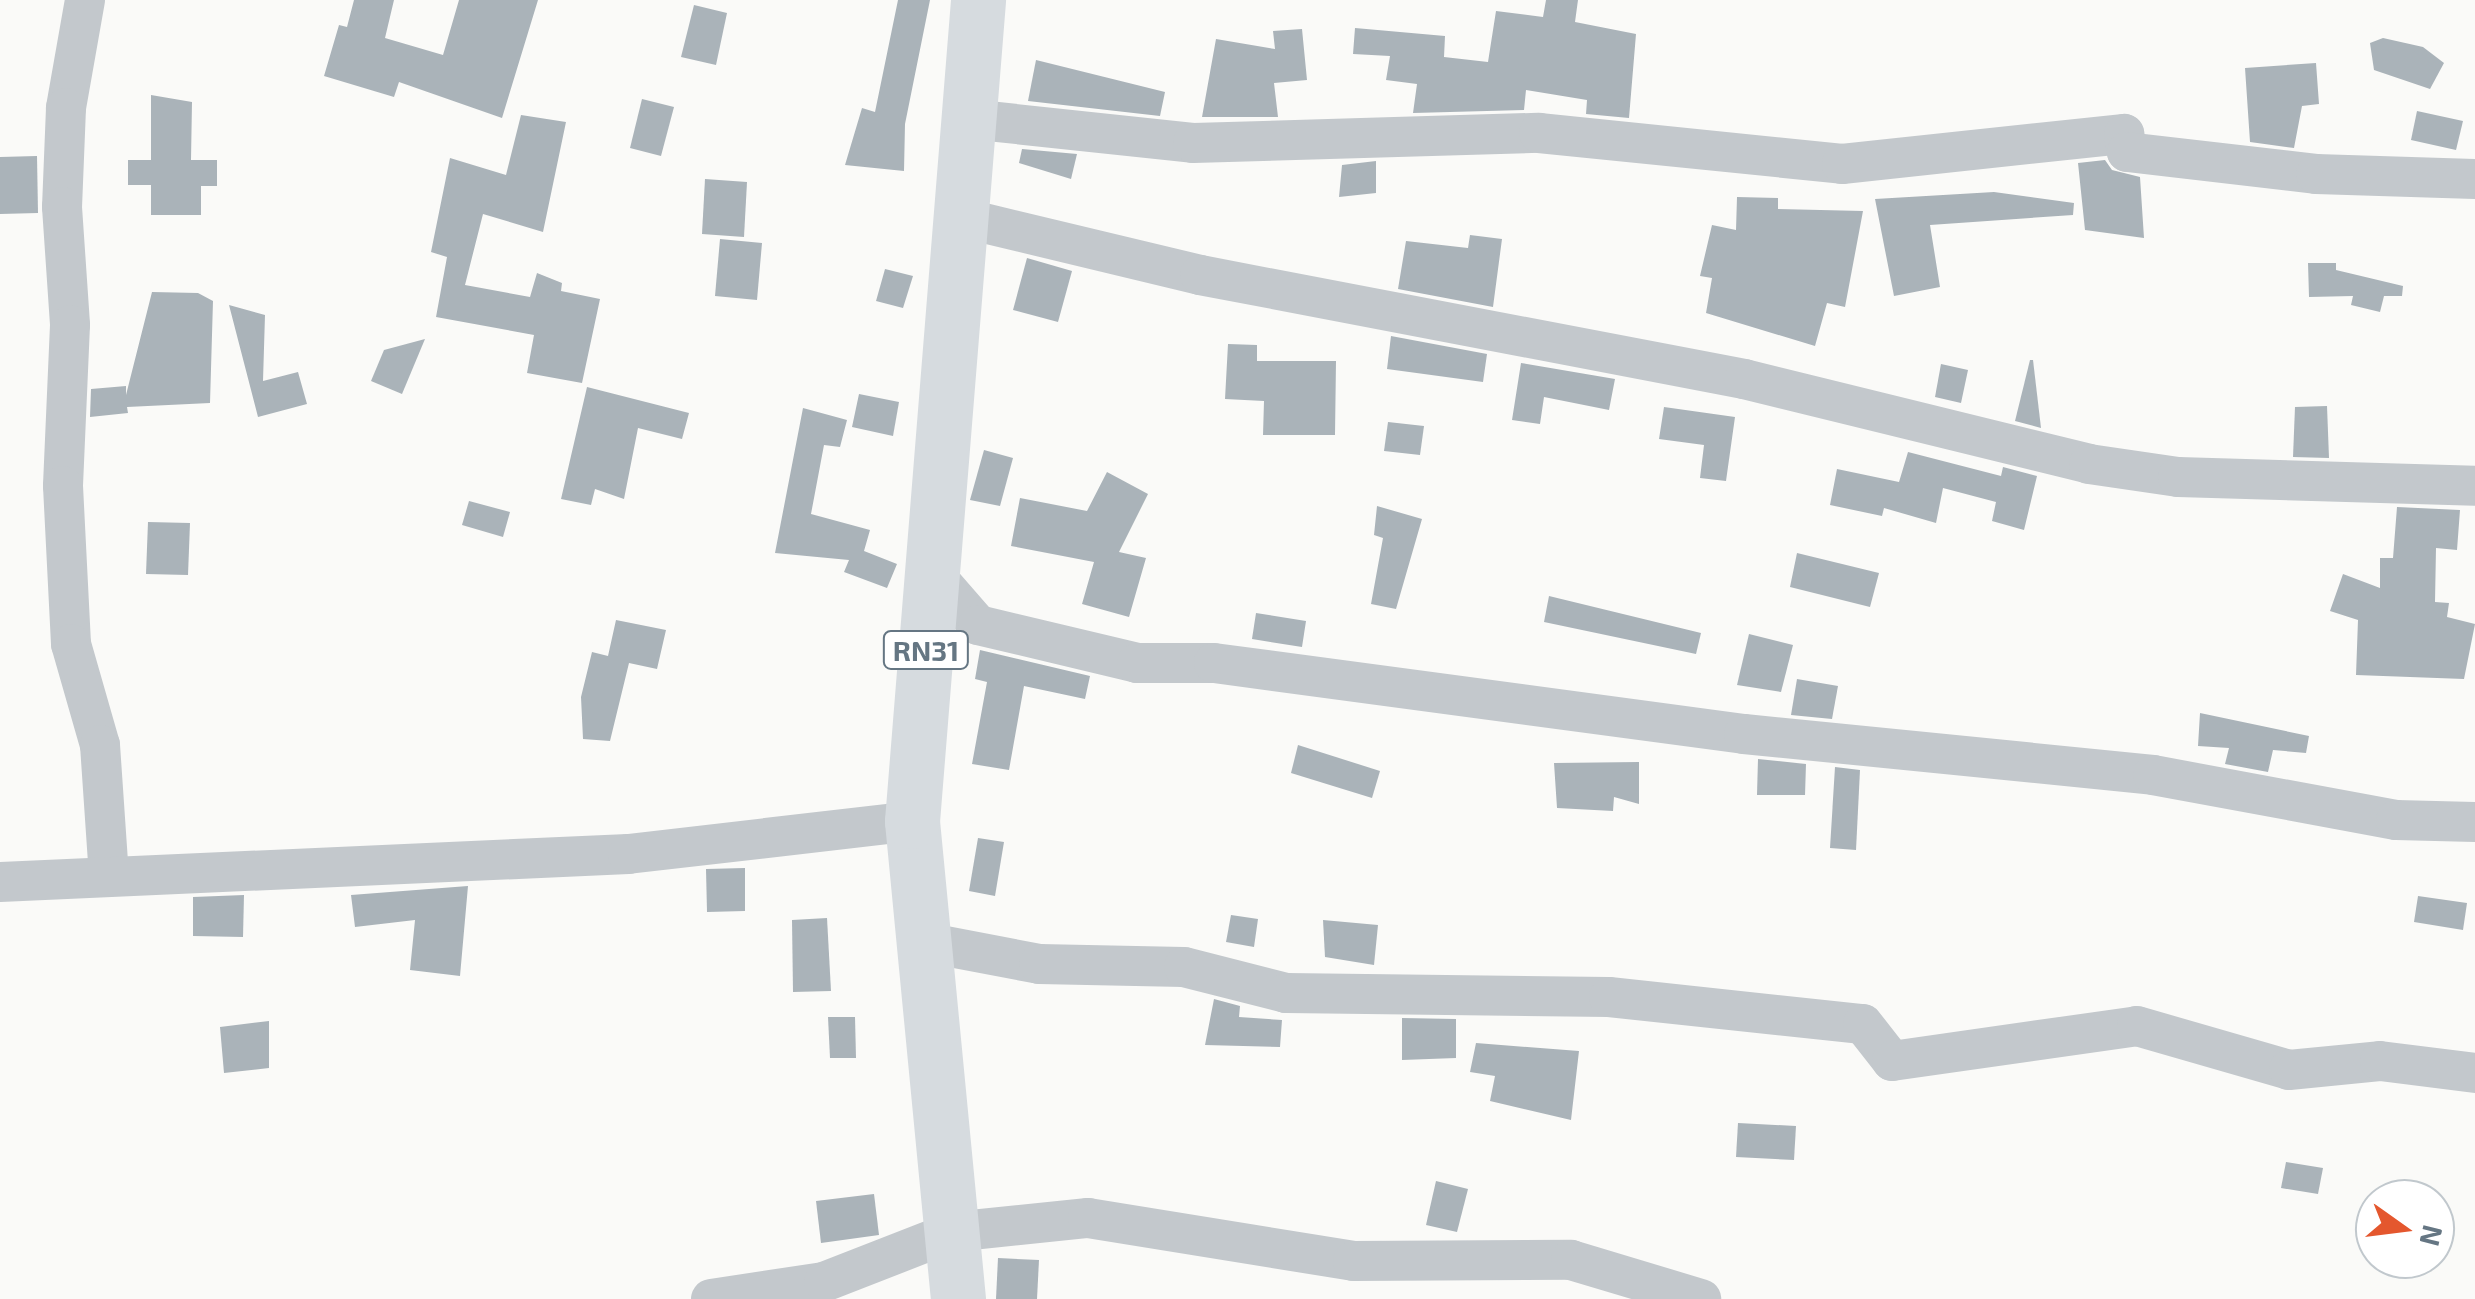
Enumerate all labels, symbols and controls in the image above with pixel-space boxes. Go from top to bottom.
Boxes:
road number: RN31 [881,627,971,673]
north arrow [2355,1179,2455,1279]
text: N [2413,1222,2451,1250]

